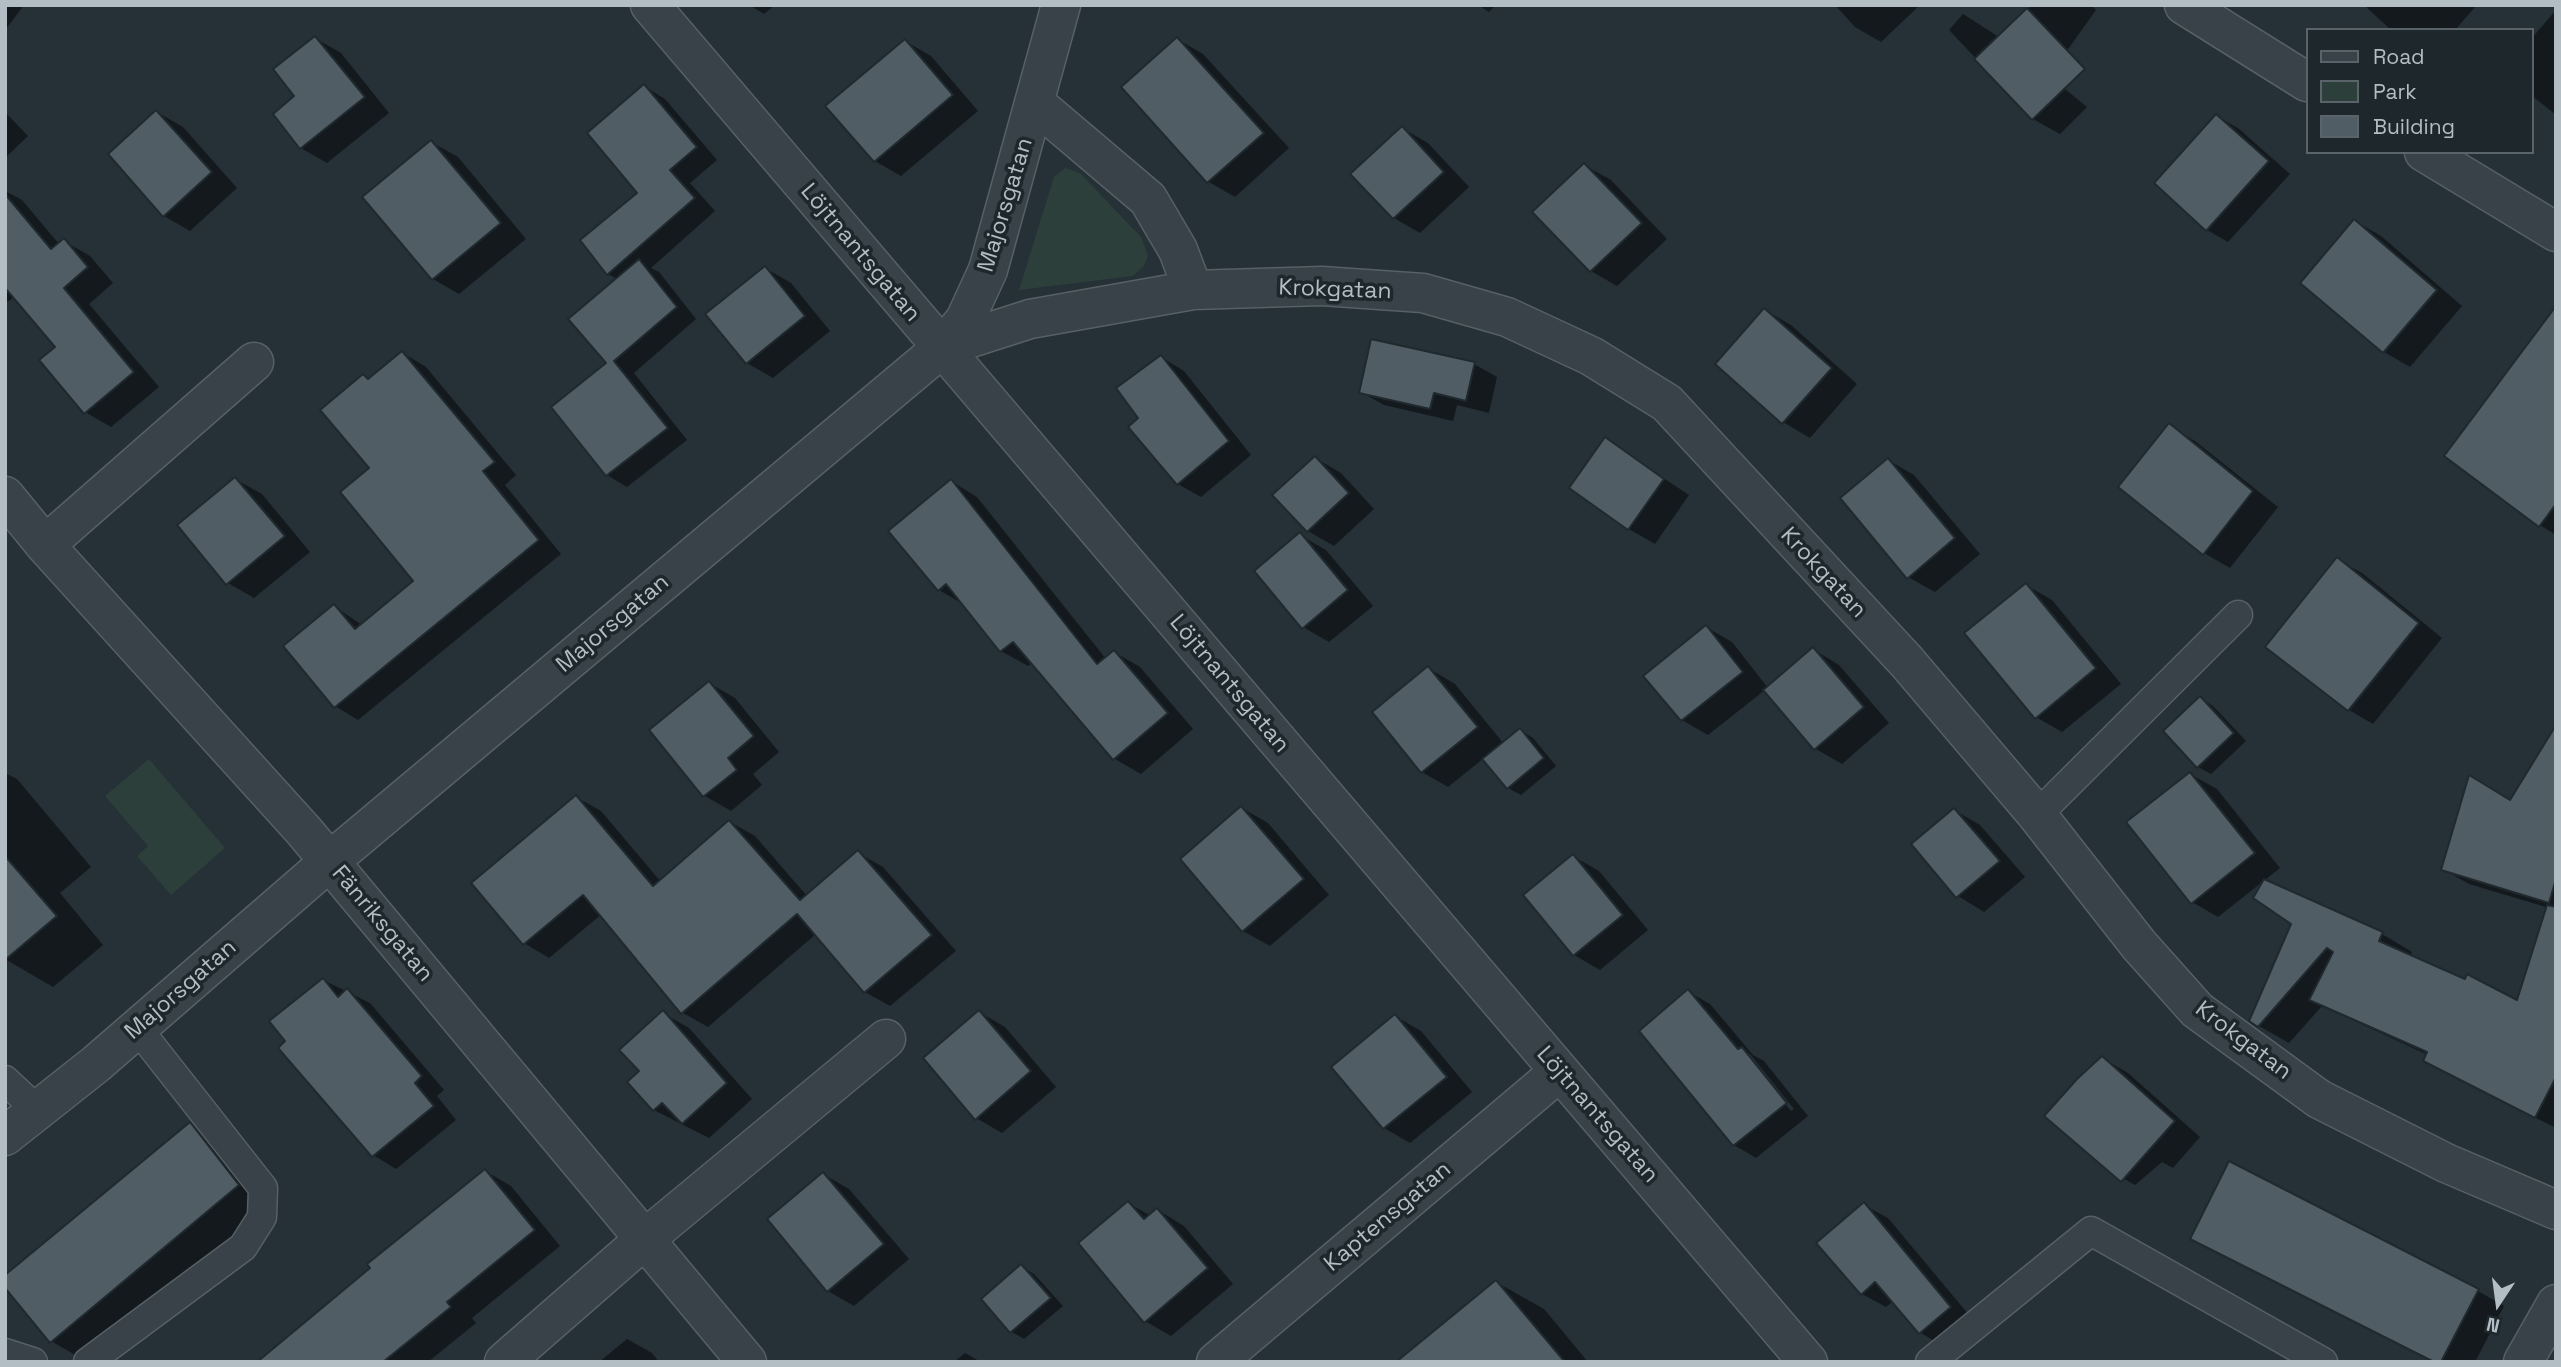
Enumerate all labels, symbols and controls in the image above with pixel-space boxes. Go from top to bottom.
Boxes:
legend [2306,28,2533,154]
text: Road [2373,43,2425,70]
text: Park [2373,78,2417,105]
text: Building [2373,113,2455,140]
street label: Majorsgatan [973,135,1039,275]
street label: Löjtnantsgatan [794,178,926,328]
street label: Krokgatan [1278,274,1392,306]
street label: Krokgatan [1774,522,1872,624]
street label: Majorsgatan [551,569,675,679]
street label: Löjtnantsgatan [1163,609,1295,759]
street label: Fänriksgatan [325,860,439,988]
street label: Majorsgatan [120,934,242,1046]
street label: Krokgatan [2189,996,2297,1086]
street label: Löjtnantsgatan [1530,1041,1664,1189]
street label: Kaptensgatan [1319,1156,1457,1278]
north arrow [2463,1269,2533,1339]
text: N [2484,1311,2502,1339]

